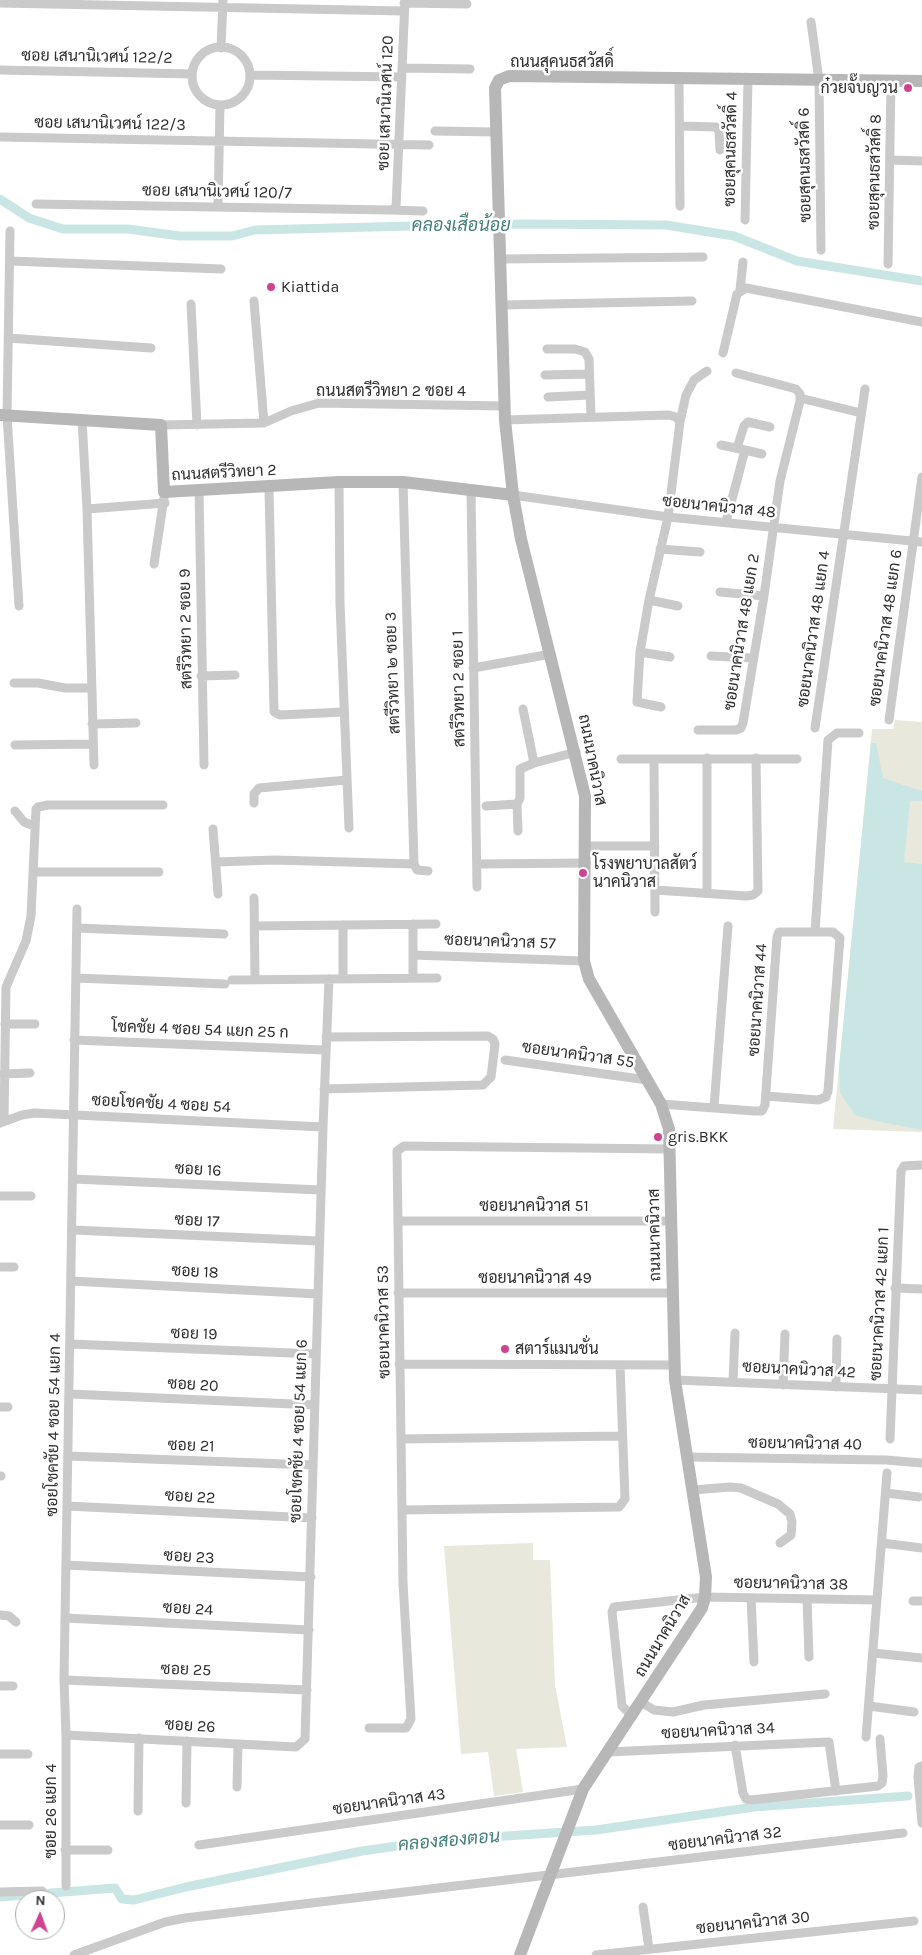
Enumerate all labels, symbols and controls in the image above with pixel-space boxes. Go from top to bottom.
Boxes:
street label: ซอย เสนานิเวศน์ 120 [374,35,398,171]
street label: ซอย เสนานิเวศน์ 122/2 [21,46,173,68]
street label: ถนนสุคนธสวัสดิ์ [510,52,614,72]
place label: ก๋วยจั๊บญวน [821,78,898,98]
marker: ก๋วยจั๊บญวน [902,82,914,94]
street label: ซอยสุคนธสวัสดิ์ 4 [720,91,742,207]
street label: ซอยสุคนธสวัสดิ์ 6 [794,107,816,223]
street label: ซอย เสนานิเวศน์ 122/3 [34,113,186,135]
street label: ซอยสุคนธสวัสดิ์ 8 [864,114,886,230]
street label: ซอย เสนานิเวศน์ 120/7 [142,181,292,203]
water label: คลองเสือน้อย [412,215,510,237]
place label: Kiattida [281,277,339,297]
marker: Kiattida [265,281,277,293]
street label: ถนนสตรีวิทยา 2 ซอย 4 [316,381,466,401]
street label: ถนนสตรีวิทยา 2 [171,461,277,485]
street label: ซอยนาคนิวาส 48 [661,491,777,523]
street label: ซอยนาคนิวาส 48 แยก 6 [865,548,907,708]
street label: ซอยนาคนิวาส 48 แยก 4 [793,549,835,709]
street label: ซอยนาคนิวาส 48 แยก 2 [720,552,764,712]
street label: สตรีวิทยา 2 ซอย 9 [175,568,197,690]
street label: สตรีวิทยา ๒ ซอย 3 [381,611,405,735]
street label: สตรีวิทยา 2 ซอย 1 [448,630,470,748]
street label: ถนนนาคนิวาส [574,713,610,807]
place label: โรงพยาบาลสัตว์ นาคนิวาส [593,854,697,892]
marker: โรงพยาบาลสัตว์ นาคนิวาส [577,867,589,879]
street label: ซอยนาคนิวาส 57 [444,930,556,954]
street label: ซอยนาคนิวาส 44 [744,943,772,1057]
street label: โชคชัย 4 ซอย 54 แยก 25 ก [111,1017,289,1043]
street label: ซอยนาคนิวาส 55 [521,1038,635,1072]
street label: ซอยโชคชัย 4 ซอย 54 [91,1091,231,1117]
place label: gris.BKK [668,1127,728,1147]
marker: gris.BKK [652,1131,664,1143]
street label: ซอย 16 [174,1159,222,1181]
street label: ถนนนาคนิวาส [645,1188,665,1282]
street label: ซอยนาคนิวาส 51 [479,1196,589,1216]
street label: ซอย 17 [174,1210,220,1232]
street label: ซอยนาคนิวาส 42 แยก 1 [866,1227,894,1381]
street label: ซอย 18 [171,1261,219,1283]
street label: ซอยนาคนิวาส 53 [373,1265,395,1379]
street label: ซอยนาคนิวาส 49 [478,1268,592,1288]
street label: ซอย 19 [170,1324,218,1344]
street label: ซอยโชคชัย 4 ซอย 54 แยก 4 [43,1333,65,1517]
street label: ซอยโชคชัย 4 ซอย 54 แยก 6 [286,1339,312,1523]
place label: สตาร์แมนชั่น [515,1339,599,1359]
marker: สตาร์แมนชั่น [499,1343,511,1355]
street label: ซอยนาคนิวาส 42 [742,1357,856,1383]
street label: ซอย 20 [167,1374,219,1396]
street label: ซอยนาคนิวาส 40 [748,1433,862,1455]
street label: ซอย 21 [167,1436,215,1456]
street label: ซอย 22 [164,1486,216,1508]
street label: ซอย 23 [163,1546,215,1568]
street label: ซอยนาคนิวาส 38 [734,1573,848,1595]
street label: ถนนนาคนิวาส [631,1591,695,1681]
street label: ซอย 24 [162,1598,214,1620]
street label: ซอย 25 [160,1660,212,1680]
street label: ซอย 26 [164,1715,216,1737]
street label: ซอยนาคนิวาส 34 [661,1718,775,1744]
street label: ซอย 26 แยก 4 [41,1764,61,1858]
street label: ซอยนาคนิวาส 43 [331,1785,447,1819]
street label: ซอยนาคนิวาส 32 [667,1823,783,1855]
water label: คลองสองตอน [397,1826,501,1856]
north arrow [15,1890,65,1940]
text: N [35,1892,46,1909]
street label: ซอยนาคนิวาส 30 [695,1907,811,1939]

